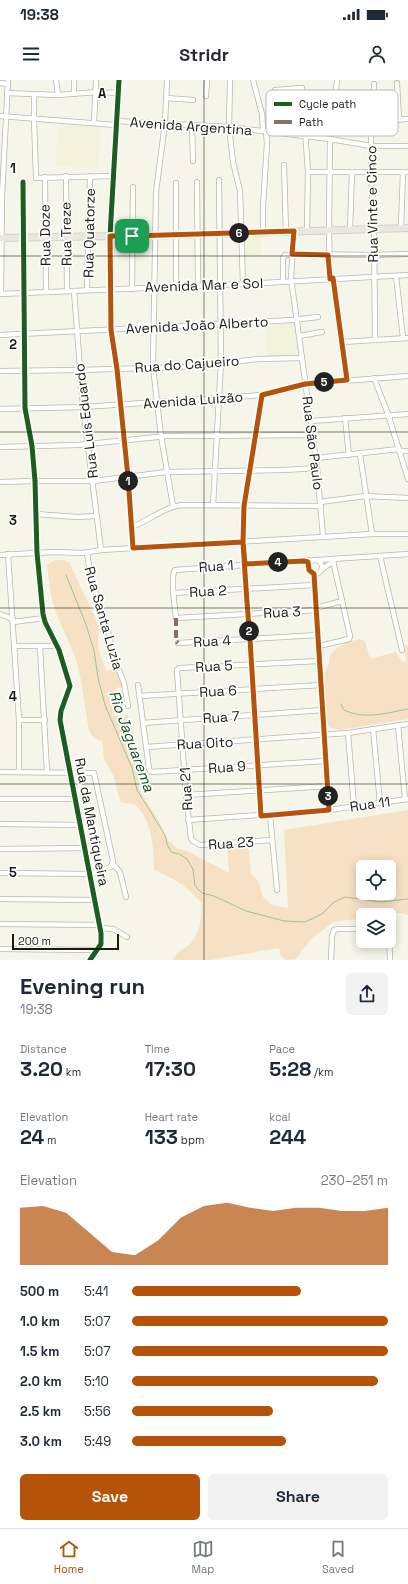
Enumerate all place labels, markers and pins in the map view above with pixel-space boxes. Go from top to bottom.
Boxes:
pin [115,219,149,253]
pin: 6 [229,223,249,243]
pin: 5 [314,372,334,392]
pin: 1 [118,471,138,491]
pin: 4 [268,552,288,572]
pin: 2 [239,621,259,641]
pin: 3 [318,786,338,806]

